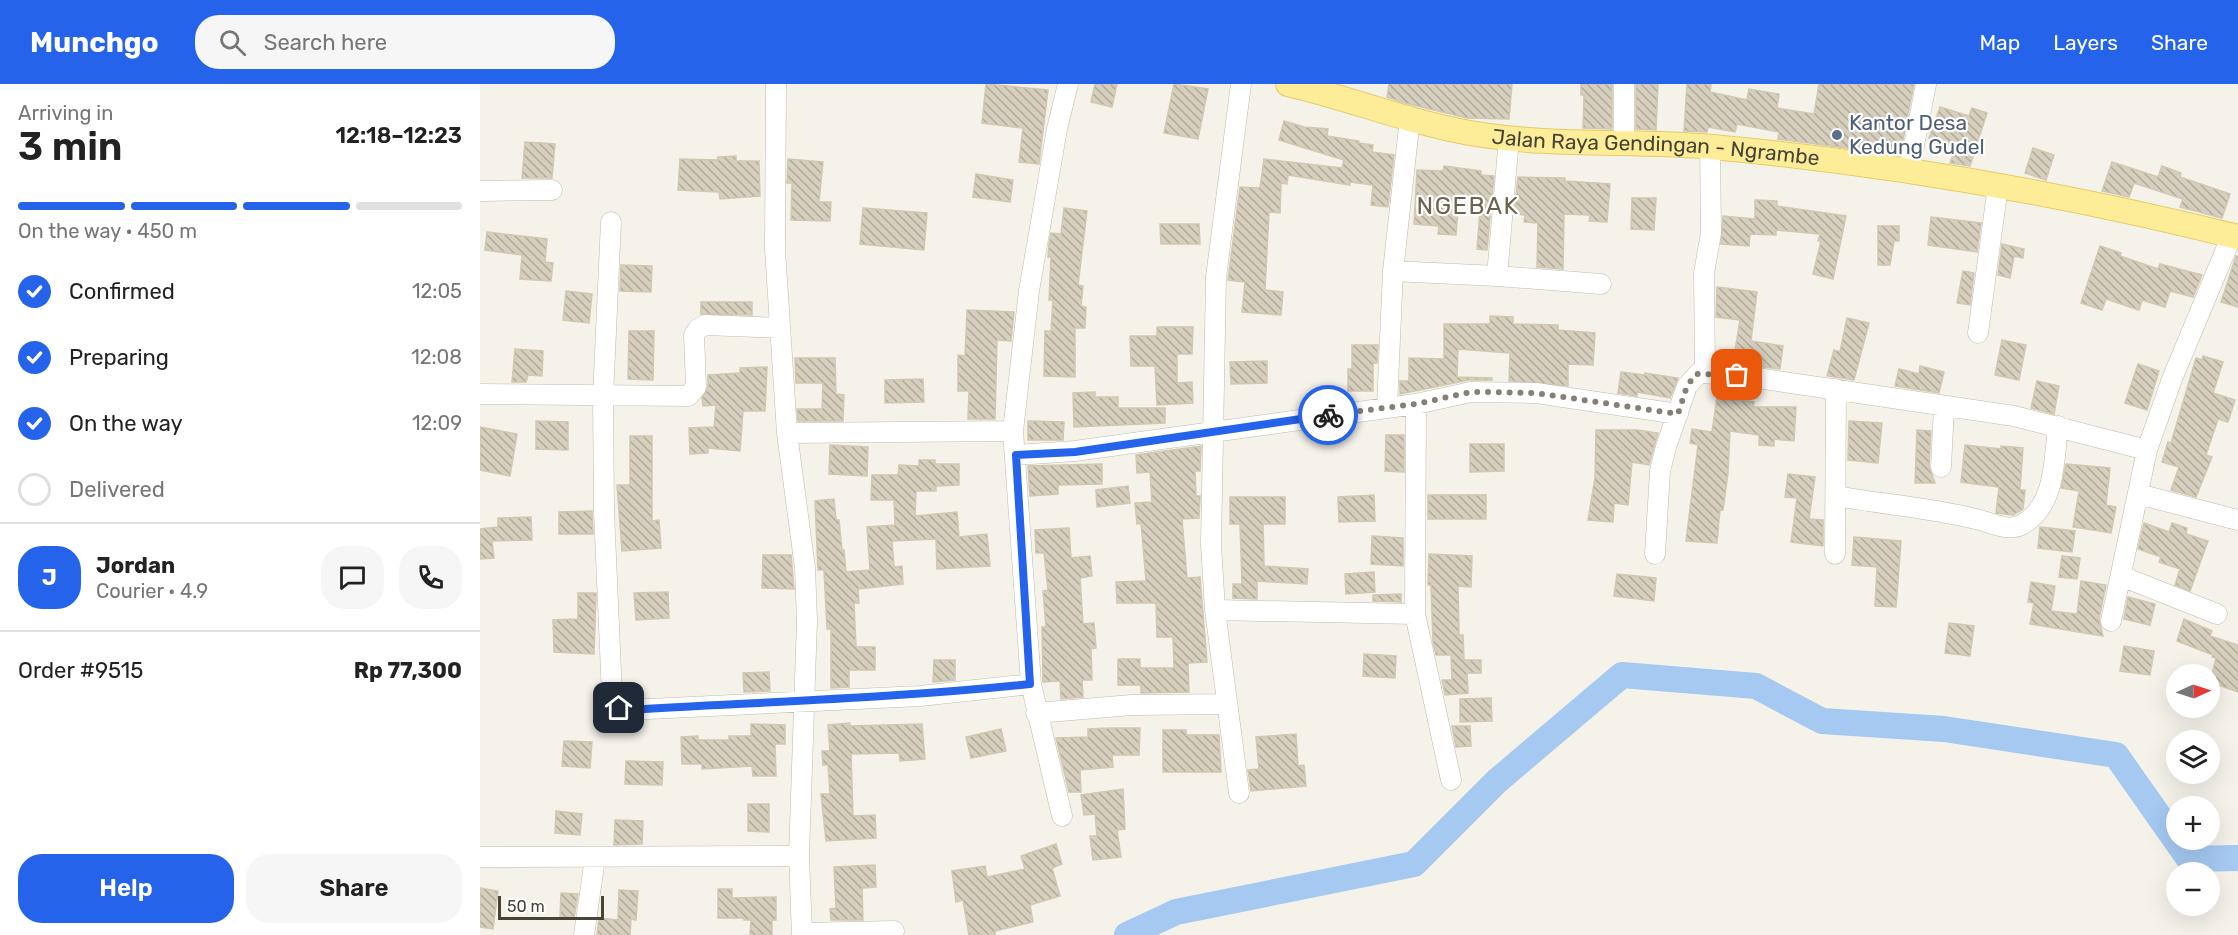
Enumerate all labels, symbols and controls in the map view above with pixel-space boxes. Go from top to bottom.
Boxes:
search box [195,15,615,69]
text: Munchgo [30,26,159,59]
icon: search [216,26,249,59]
text: Search here [264,29,387,56]
text: Map [1979,30,2020,55]
text: Layers [2053,30,2118,55]
text: Share [2151,30,2208,55]
text: Arriving in [18,101,113,125]
place label: Kantor Desa Kedung Gudel [1849,110,1985,159]
text: 12:18–12:23 [335,122,462,149]
street label: Jalan Raya Gendingan - Ngrambe [1491,123,1821,170]
text: 3 min [18,124,123,170]
marker: Kantor Desa Kedung Gudel [1830,128,1844,142]
district label: NGEBAK [1417,192,1519,220]
text: On the way · 450 m [18,219,197,243]
icon: check [18,275,51,308]
text: Confirmed [69,278,175,305]
text: 12:05 [412,279,462,303]
icon: check [18,341,51,374]
text: Preparing [69,344,169,371]
text: 12:08 [411,345,462,369]
pin [1711,349,1762,400]
icon: bag [1720,358,1753,391]
courier [1298,385,1358,445]
icon: bike [1312,399,1345,432]
icon: check [18,407,51,440]
text: On the way [69,410,183,437]
text: 12:09 [412,411,462,435]
text: Delivered [69,476,165,503]
button: chat [321,546,384,609]
button: phone [399,546,462,609]
text: Jordan [96,552,175,579]
text: J [42,564,57,591]
text: Courier · 4.9 [96,579,208,603]
text: Order #9515 [18,657,143,684]
text: Rp 77,300 [354,657,462,684]
north arrow [2166,664,2220,718]
map controls [2166,664,2220,916]
pin [593,682,644,733]
icon: home [602,691,635,724]
button: layers [2166,730,2220,784]
button: + [2166,796,2220,850]
button: Help [18,854,234,923]
button: Share [246,854,462,923]
button: − [2166,862,2220,916]
scale bar [498,893,604,920]
text: 50 m [507,897,545,916]

